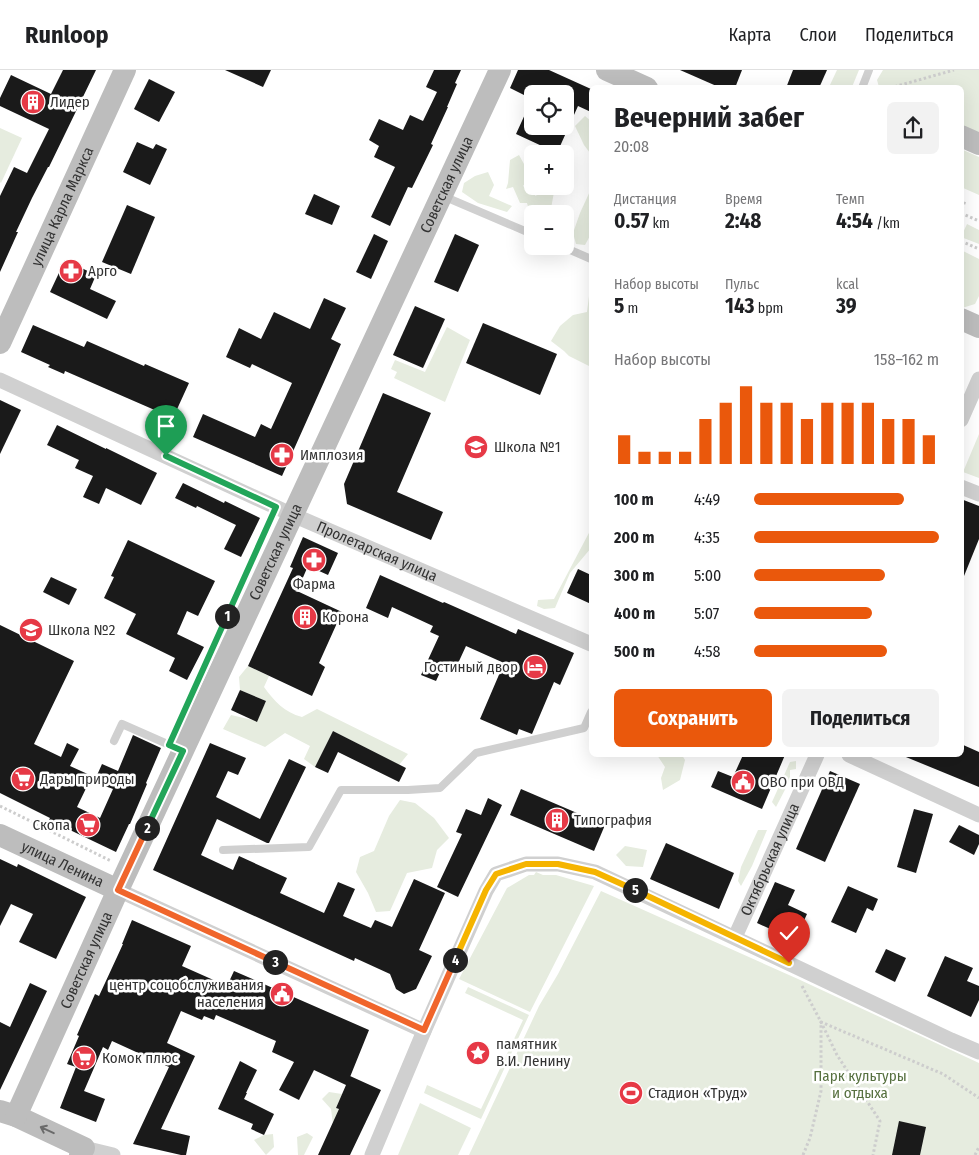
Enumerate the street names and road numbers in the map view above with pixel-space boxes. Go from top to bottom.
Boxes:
street label: Советская улица [416,133,477,236]
street label: улица Карла Маркса [27,144,98,269]
street label: Советская улица [245,501,306,603]
street label: Пролетарская улица [314,517,440,585]
street label: Октябрьская улица [737,800,803,919]
street label: улица Ленина [18,837,107,891]
street label: Советская улица [57,909,116,1012]

